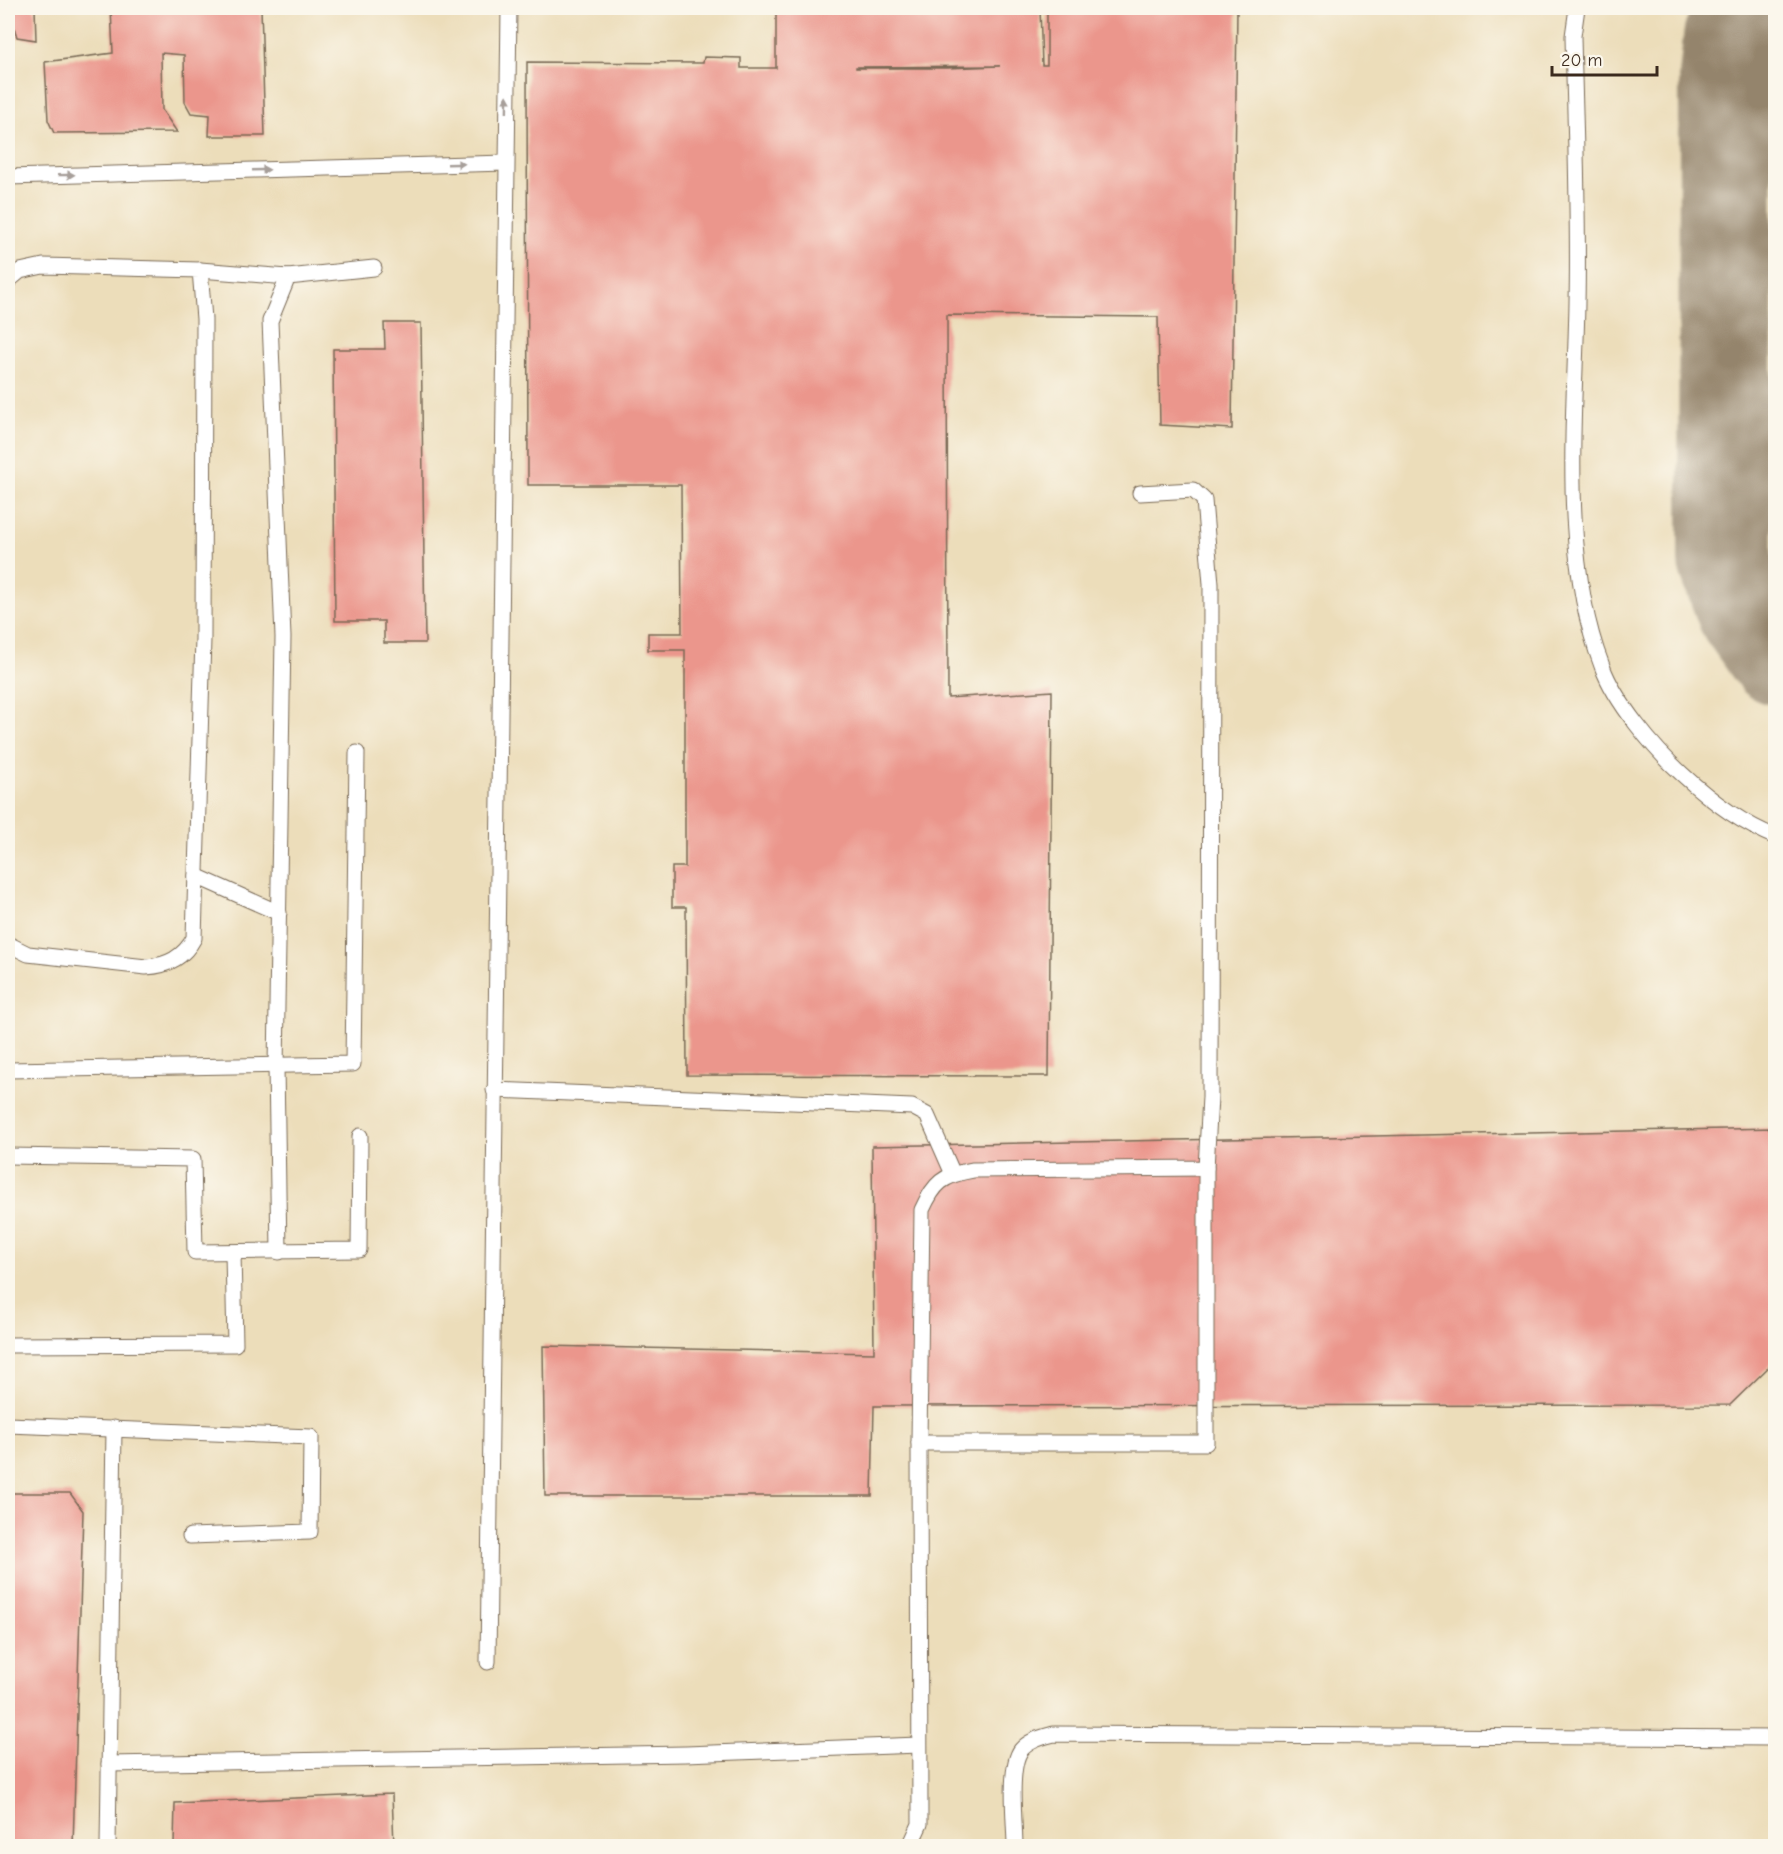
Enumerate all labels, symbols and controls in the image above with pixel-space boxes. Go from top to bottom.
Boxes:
scale bar [1552,39,1657,77]
text: 20 m [1561,50,1602,71]
one-way arrow [502,95,512,114]
one-way arrow [446,160,465,169]
one-way arrow [251,166,270,175]
one-way arrow [56,171,75,180]

